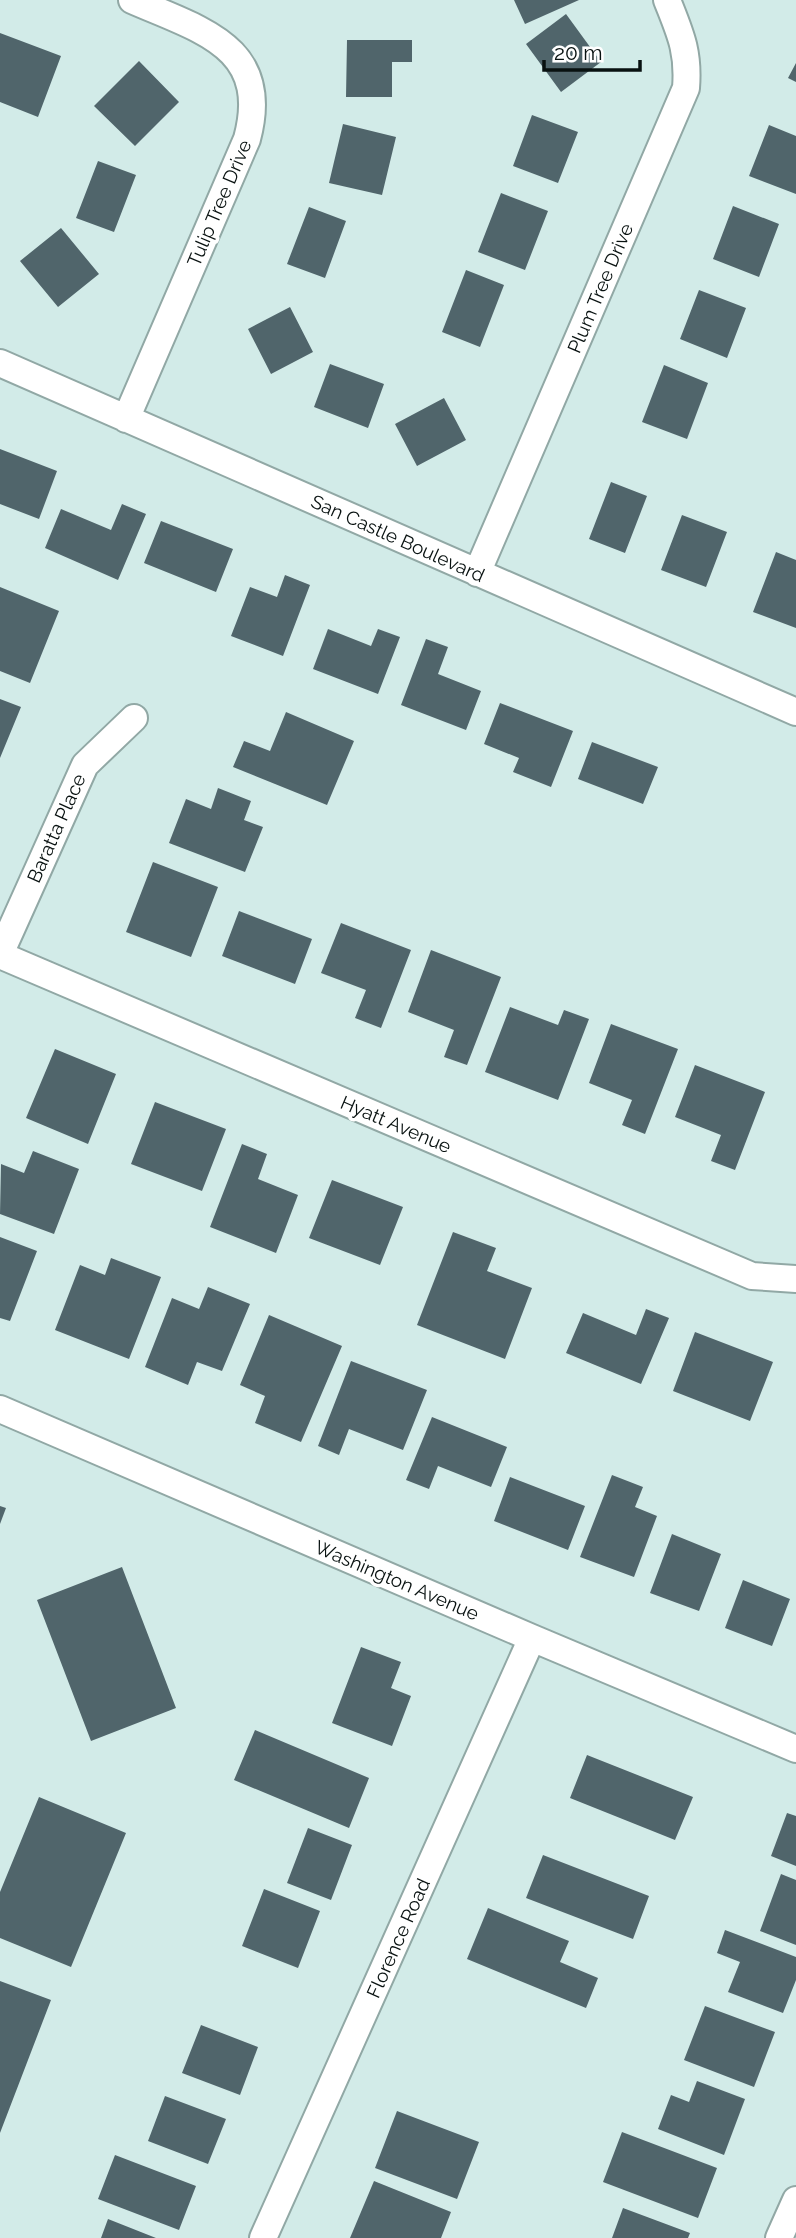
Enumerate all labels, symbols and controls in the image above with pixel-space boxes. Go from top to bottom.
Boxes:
scale bar [544,28,640,72]
text: 20 m [554,40,602,65]
street label: Tulip Tree Drive [182,136,256,270]
street label: Plum Tree Drive [563,220,637,356]
street label: San Castle Boulevard [308,490,488,586]
street label: Baratta Place [22,770,90,886]
street label: Hyatt Avenue [337,1091,455,1157]
street label: Washington Avenue [312,1535,482,1625]
street label: Florence Road [362,1875,434,2001]

